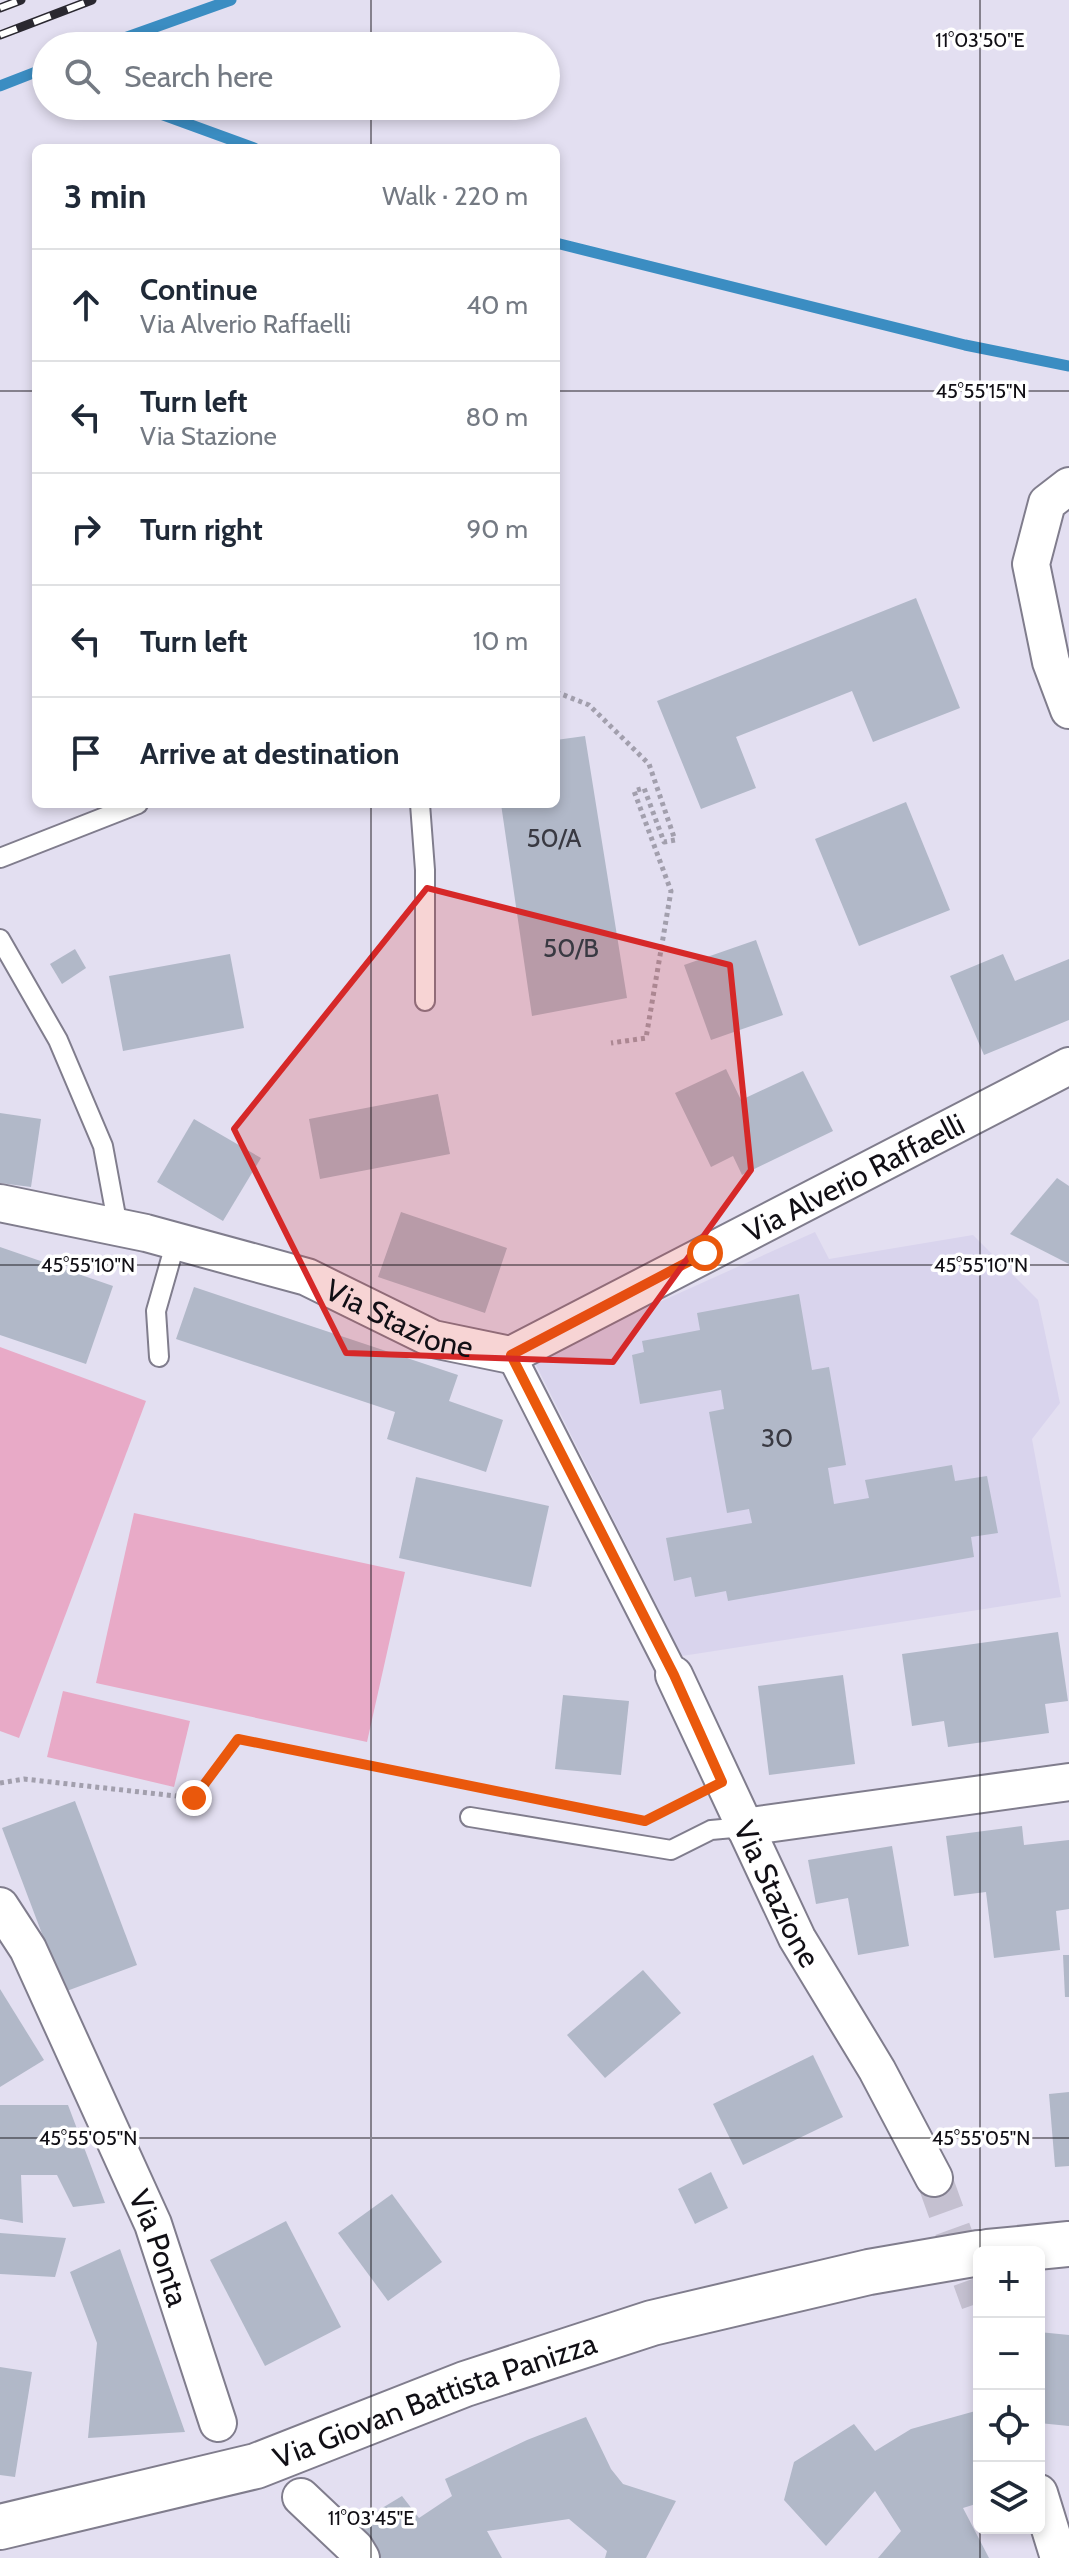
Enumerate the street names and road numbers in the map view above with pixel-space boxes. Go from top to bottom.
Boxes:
street label: Via Alverio Raffaelli [737,1105,970,1250]
street label: Via Stazione [320,1271,476,1365]
street label: Via Stazione [726,1815,829,1974]
street label: Via Ponta [121,2183,197,2311]
street label: Via Giovan Battista Panizza [268,2324,602,2476]

